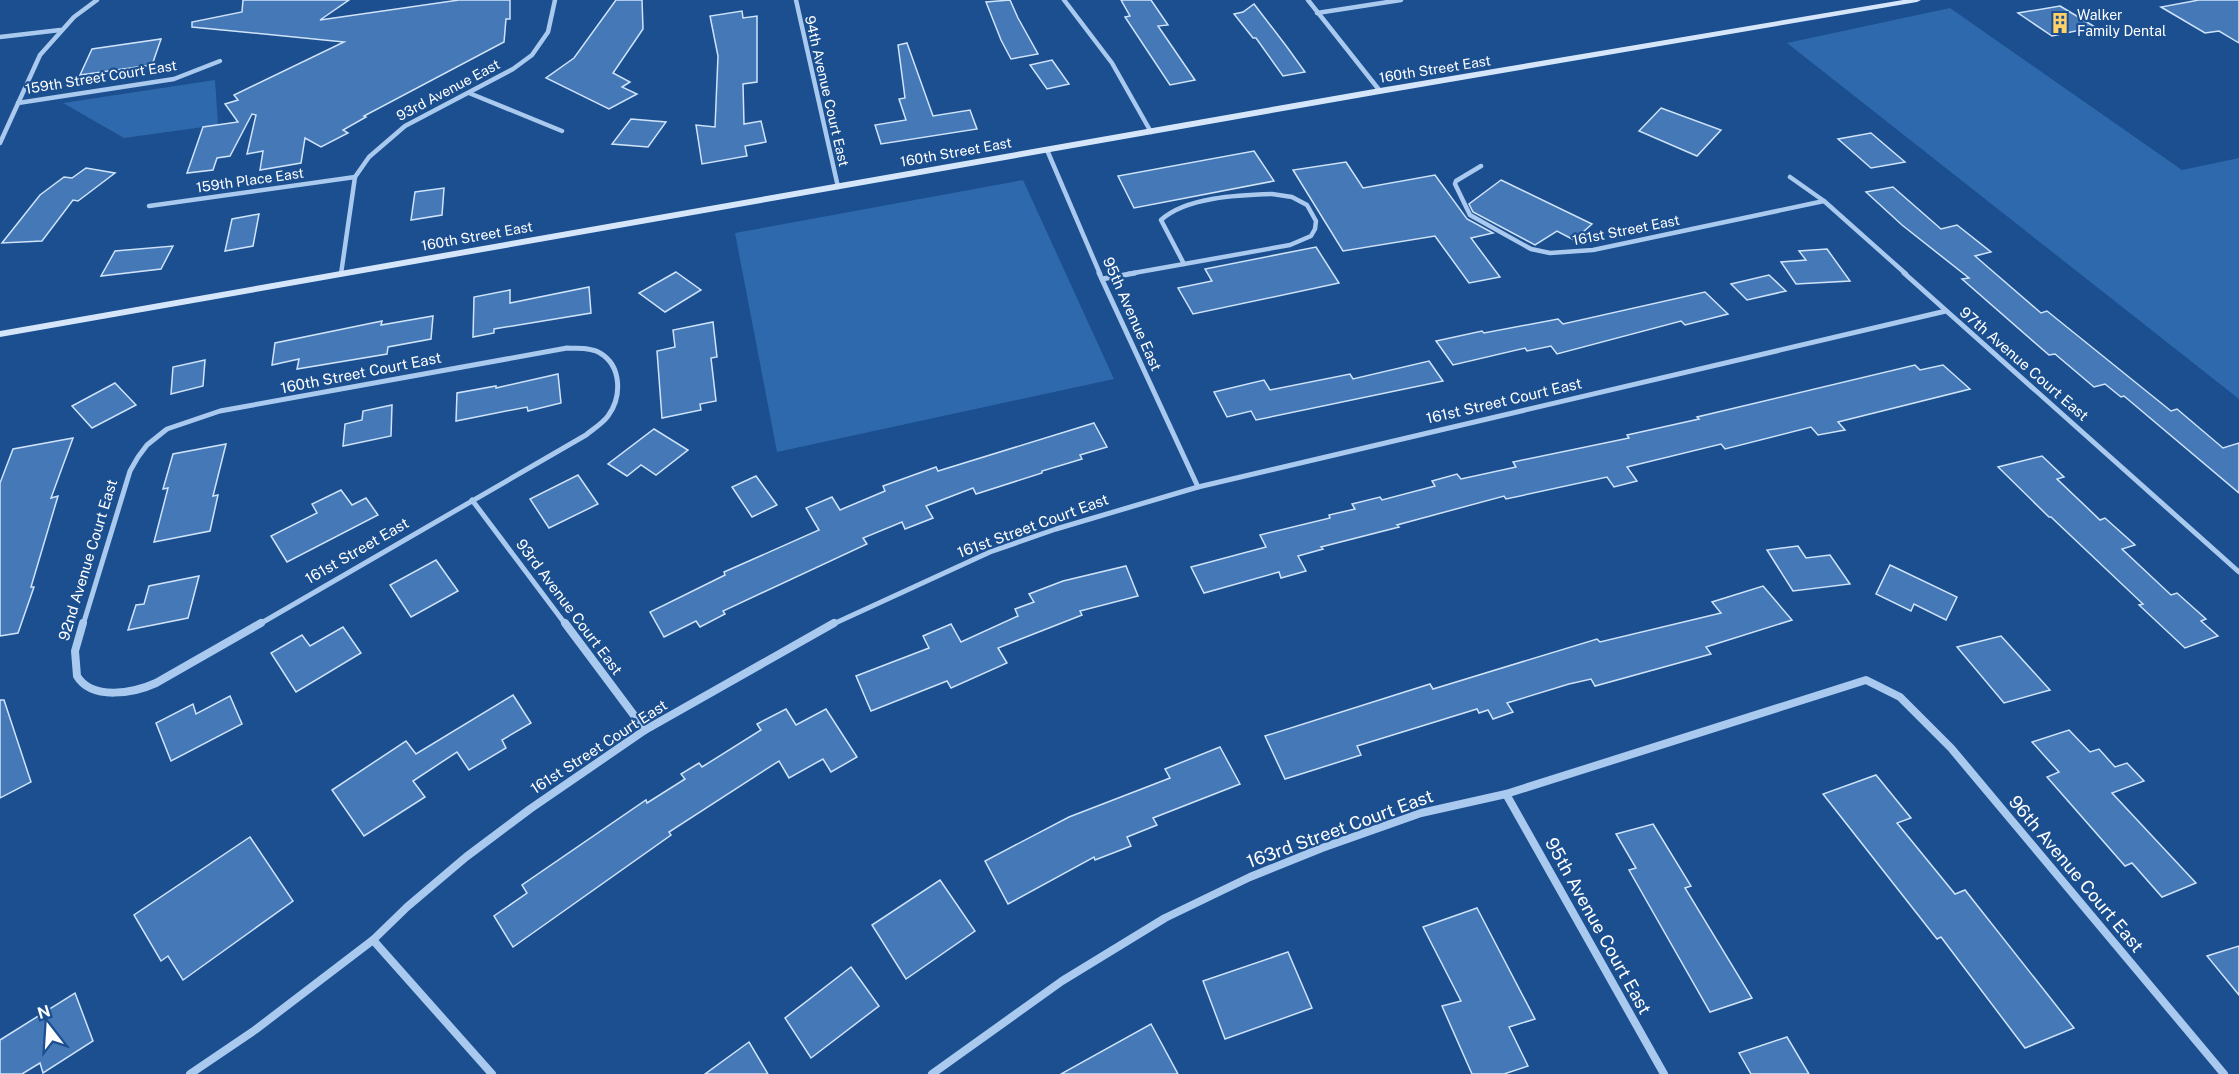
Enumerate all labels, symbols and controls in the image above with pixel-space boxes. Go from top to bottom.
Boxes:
place label: Walker Family Dental [2077,7,2166,39]
building icon: Walker Family Dental [2048,11,2072,35]
street label: 94th Avenue Court East [802,14,852,168]
street label: 160th Street East [1378,52,1492,86]
street label: 93rd Avenue East [394,56,502,124]
street label: 159th Street Court East [24,57,178,97]
street label: 160th Street East [899,134,1013,170]
street label: 159th Place East [195,165,305,195]
street label: 161st Street East [1571,212,1681,248]
street label: 160th Street East [420,218,534,254]
street label: 95th Avenue East [1100,254,1165,374]
street label: 97th Avenue Court East [1957,303,2092,424]
street label: 160th Street Court East [279,349,443,396]
street label: 161st Street Court East [1424,374,1584,427]
street label: 92nd Avenue Court East [55,477,120,643]
street label: 161st Street Court East [955,490,1111,561]
street label: 161st Street East [302,514,412,587]
street label: 93rd Avenue Court East [513,535,626,678]
street label: 161st Street Court East [527,696,670,797]
street label: 163rd Street Court East [1244,785,1436,872]
street label: 96th Avenue Court East [2005,791,2148,956]
street label: 95th Avenue Court East [1541,834,1656,1018]
north arrow [18,996,78,1056]
text: N [35,1001,53,1023]

